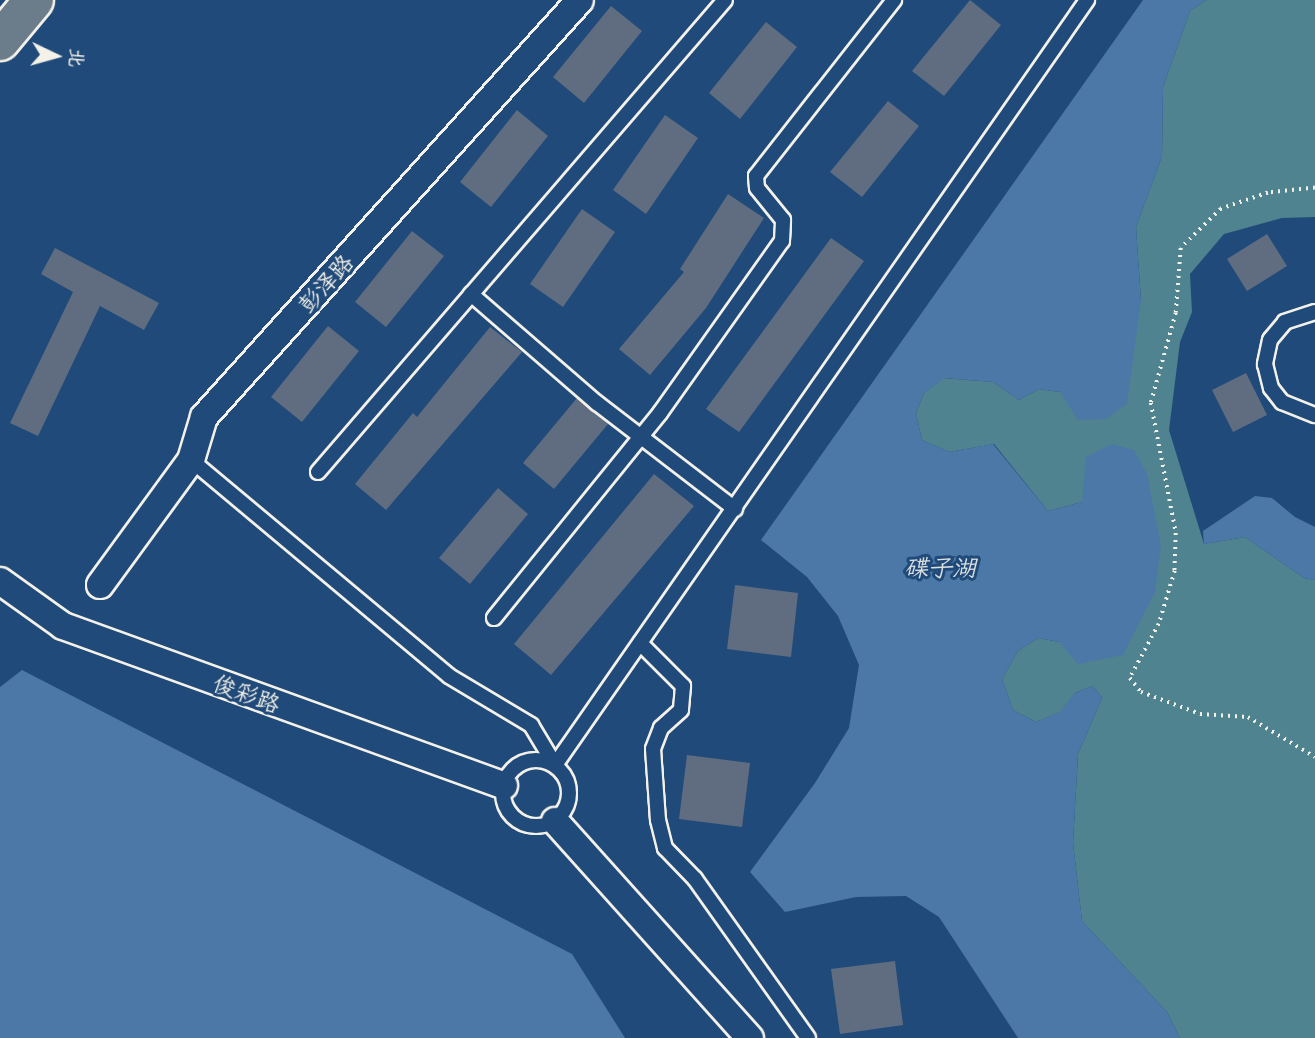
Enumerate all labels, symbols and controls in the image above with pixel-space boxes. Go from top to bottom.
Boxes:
north arrow [21,21,91,91]
text: 北 [64,47,91,68]
street label: 彭泽路 [292,248,358,318]
water label: 碟子湖 [904,553,976,581]
street label: 俊彩路 [210,668,284,718]

